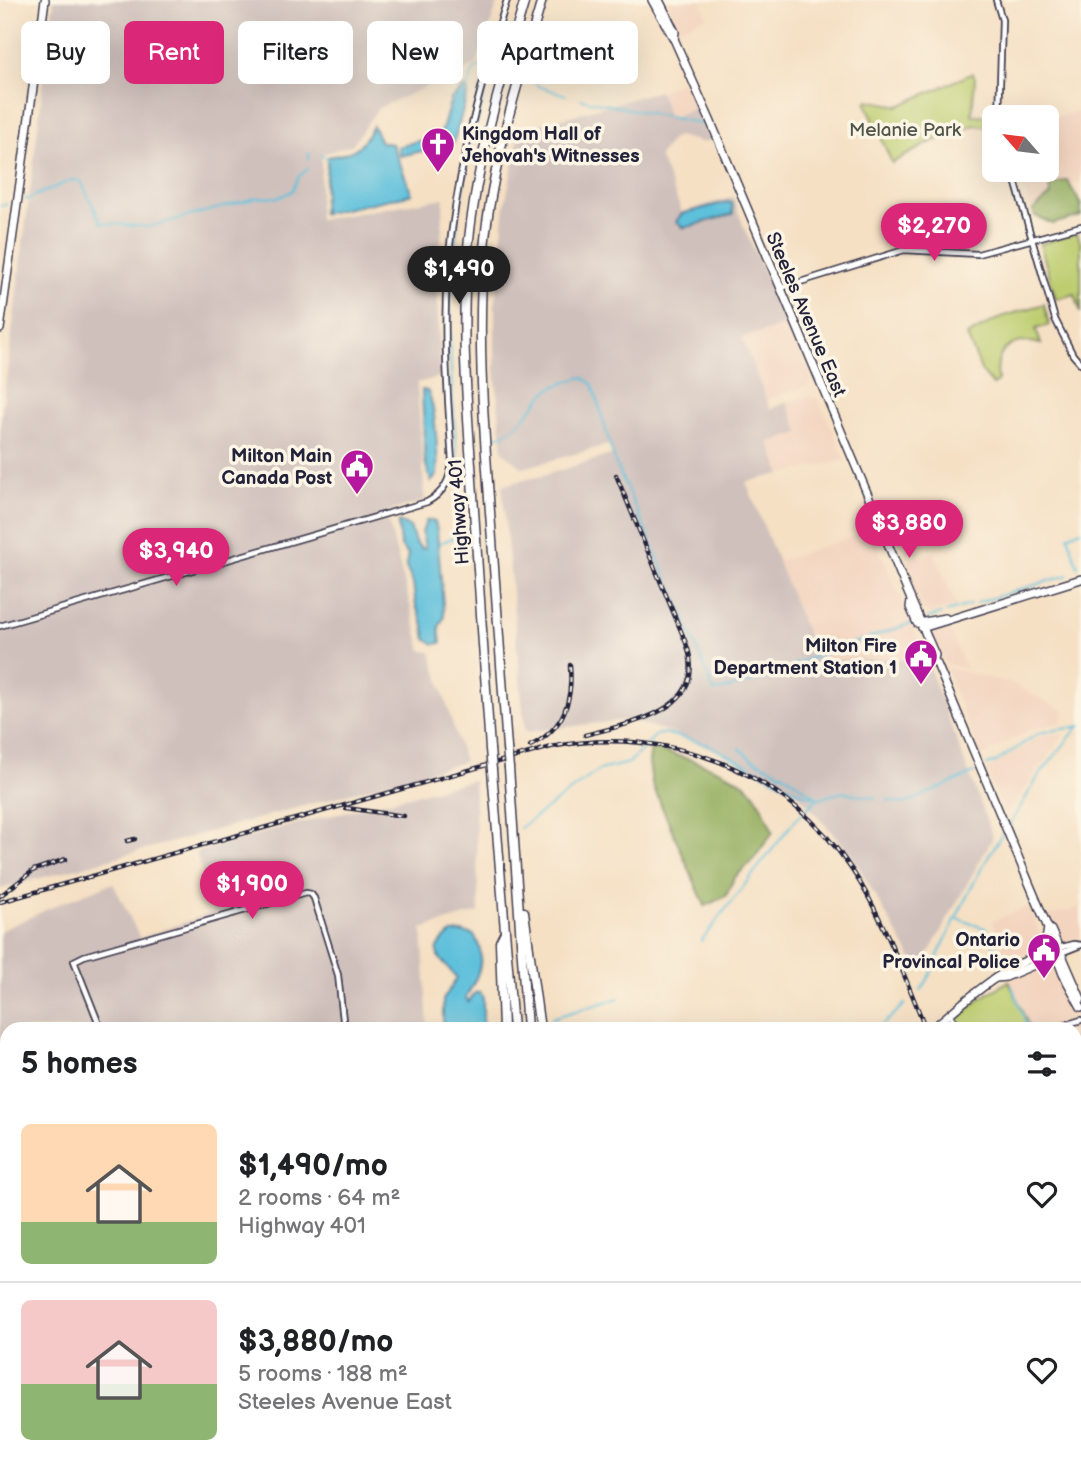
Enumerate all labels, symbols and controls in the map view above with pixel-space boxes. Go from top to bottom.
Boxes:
chip: Buy [21,21,110,84]
chip: Rent [124,21,224,84]
chip: Filters [238,21,353,84]
chip: New [367,21,463,84]
chip: Apartment [477,21,638,84]
north arrow [982,105,1059,182]
map controls [982,105,1059,182]
park label: Melanie Park [849,119,962,142]
place label: Kingdom Hall of Jehovah's Witnesses [462,123,640,168]
church icon: Kingdom Hall of Jehovah's Witnesses [419,125,457,174]
pin: $2,270 [877,204,991,263]
text: $2,270 [897,212,971,240]
street label: Steeles Avenue East [761,229,851,401]
pin: $1,490 [402,246,516,306]
text: $1,490 [423,255,495,283]
place label: Milton Main Canada Post [221,445,333,490]
public building icon: Milton Main Canada Post [338,447,376,496]
street label: Highway 401 [444,458,475,565]
pin: $3,880 [852,500,966,560]
text: $3,880 [871,509,947,537]
pin: $3,940 [119,528,233,588]
text: $3,940 [138,537,214,565]
place label: Milton Fire Department Station 1 [714,635,897,680]
public building icon: Milton Fire Department Station 1 [902,637,940,686]
pin: $1,900 [195,862,309,921]
text: $1,900 [216,870,288,898]
place label: Ontario Provincal Police [882,929,1020,974]
public building icon: Ontario Provincal Police [1025,931,1063,980]
icon: filters [1023,1045,1061,1083]
text: 5 homes [21,1046,138,1082]
text: $1,490/mo [238,1148,388,1184]
icon: home [77,1152,161,1236]
icon: heart [1023,1175,1061,1213]
text: 2 rooms · 64 m² [238,1184,400,1212]
text: Highway 401 [238,1212,366,1240]
text: $3,880/mo [238,1324,393,1360]
icon: home [77,1328,161,1412]
icon: heart [1023,1351,1061,1389]
text: 5 rooms · 188 m² [238,1360,408,1388]
text: Steeles Avenue East [238,1388,452,1416]

